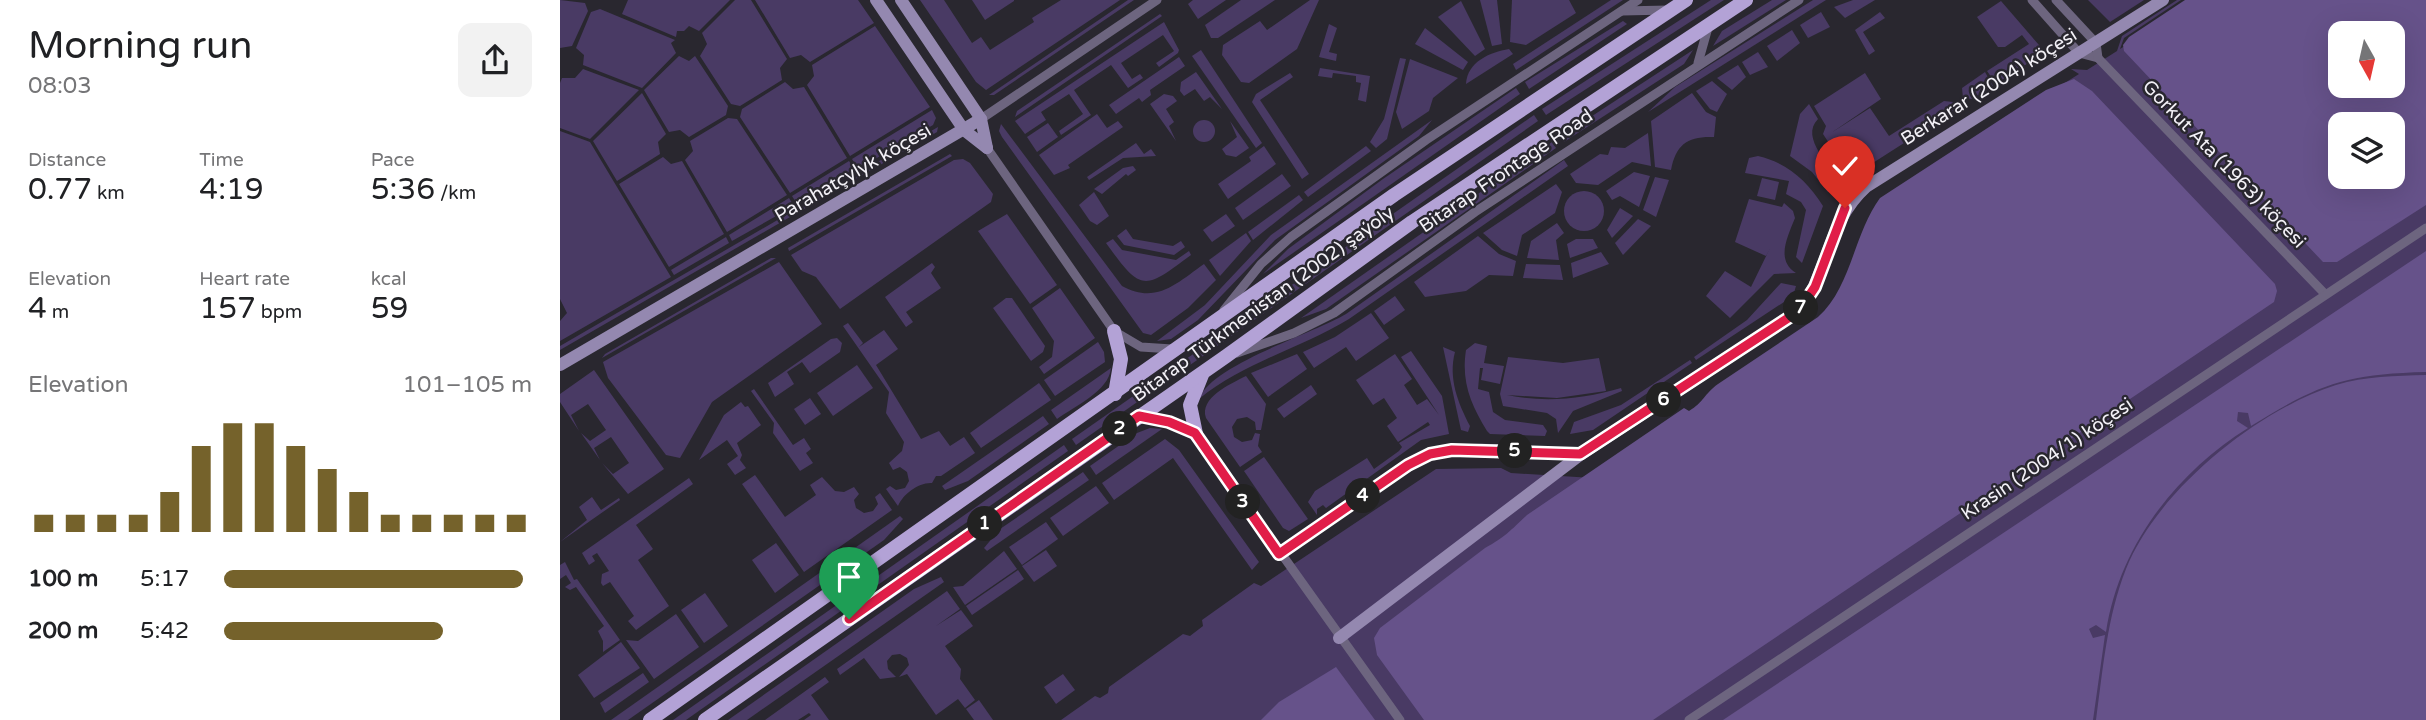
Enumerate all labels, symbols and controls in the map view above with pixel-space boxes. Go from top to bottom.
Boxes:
north arrow [2328,21,2404,98]
map controls [2328,21,2405,189]
text: Morning run [28,23,252,69]
button: share [458,23,532,97]
street label: Berkarar (2004) köçesi [1897,24,2081,150]
text: 08:03 [28,72,92,100]
street label: Gorkut Ata (1963) köçesi [2138,75,2310,253]
street label: Bitarap Frontage Road [1415,105,1597,237]
button: layers [2328,112,2405,189]
street label: Parahatçylyk köçesi [771,119,935,227]
pin [1815,136,1875,208]
icon: check [1826,147,1864,185]
text: Distance [28,149,106,171]
text: Time [199,149,244,171]
text: Pace [371,149,414,171]
text: 0.77 [28,171,92,208]
text: 4:19 [199,171,264,208]
text: 5:36 [371,171,435,208]
text: km [92,182,125,204]
text: /km [435,182,476,204]
street label: Bitarap Türkmenistan (2002) şaýoly [1128,201,1398,407]
text: Elevation [28,268,111,290]
text: Heart rate [199,268,290,290]
text: kcal [371,268,406,290]
text: 4 [28,290,47,327]
text: 157 [199,290,256,327]
text: 59 [371,290,408,327]
pin: 7 [1784,290,1818,326]
text: 7 [1795,296,1806,318]
text: m [47,301,69,323]
text: bpm [256,301,302,323]
text: Elevation [28,371,129,399]
text: 101–105 m [403,371,532,399]
pin: 6 [1646,382,1682,418]
text: 6 [1658,388,1669,410]
street label: Krasin (2004/1) köçesi [1957,393,2137,525]
pin: 2 [1102,412,1138,446]
text: 2 [1114,417,1125,439]
pin: 5 [1497,434,1532,468]
text: 5 [1509,439,1520,461]
pin: 4 [1346,478,1380,514]
pin: 3 [1226,484,1260,520]
text: 4 [1357,484,1368,506]
text: 3 [1237,490,1248,512]
pin: 1 [968,506,1002,542]
text: 1 [979,512,990,534]
pin [819,547,879,619]
icon: arrive [830,558,868,596]
text: 100 m [28,565,98,593]
text: 5:17 [140,565,189,593]
text: 200 m [28,617,98,645]
text: 5:42 [140,617,189,645]

